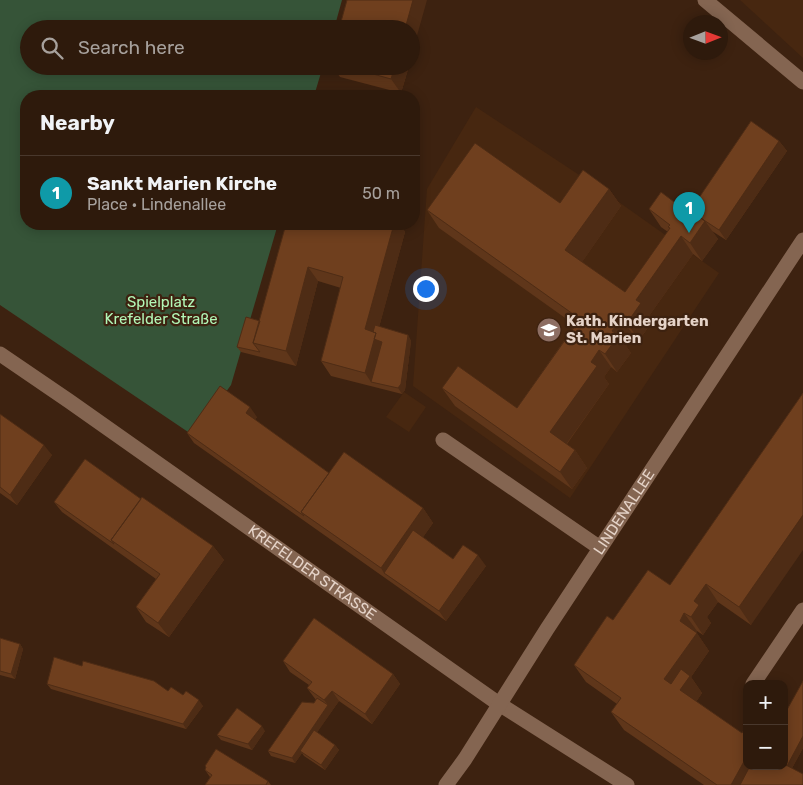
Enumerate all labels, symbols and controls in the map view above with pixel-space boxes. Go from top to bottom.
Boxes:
north arrow [683,15,728,60]
search box [20,20,420,75]
icon: search [38,34,66,62]
text: Search here [78,36,185,59]
text: Nearby [40,110,115,135]
text: Sankt Marien Kirche [87,172,277,195]
text: 1 [52,184,60,203]
text: 50 m [362,184,400,203]
pin: 1 [673,192,705,233]
text: Place · Lindenallee [87,195,226,214]
your location [413,276,439,302]
park label: Spielplatz Krefelder Straße [104,293,218,328]
place label: Kath. Kindergarten St. Marien [566,312,709,347]
school or university icon: Kath. Kindergarten St. Marien [536,317,562,343]
street label: LINDENALLEE [590,466,658,558]
street label: KREFELDER STRASSE [245,521,380,624]
map controls [743,680,788,770]
button: + [743,680,788,725]
button: − [743,725,788,770]

